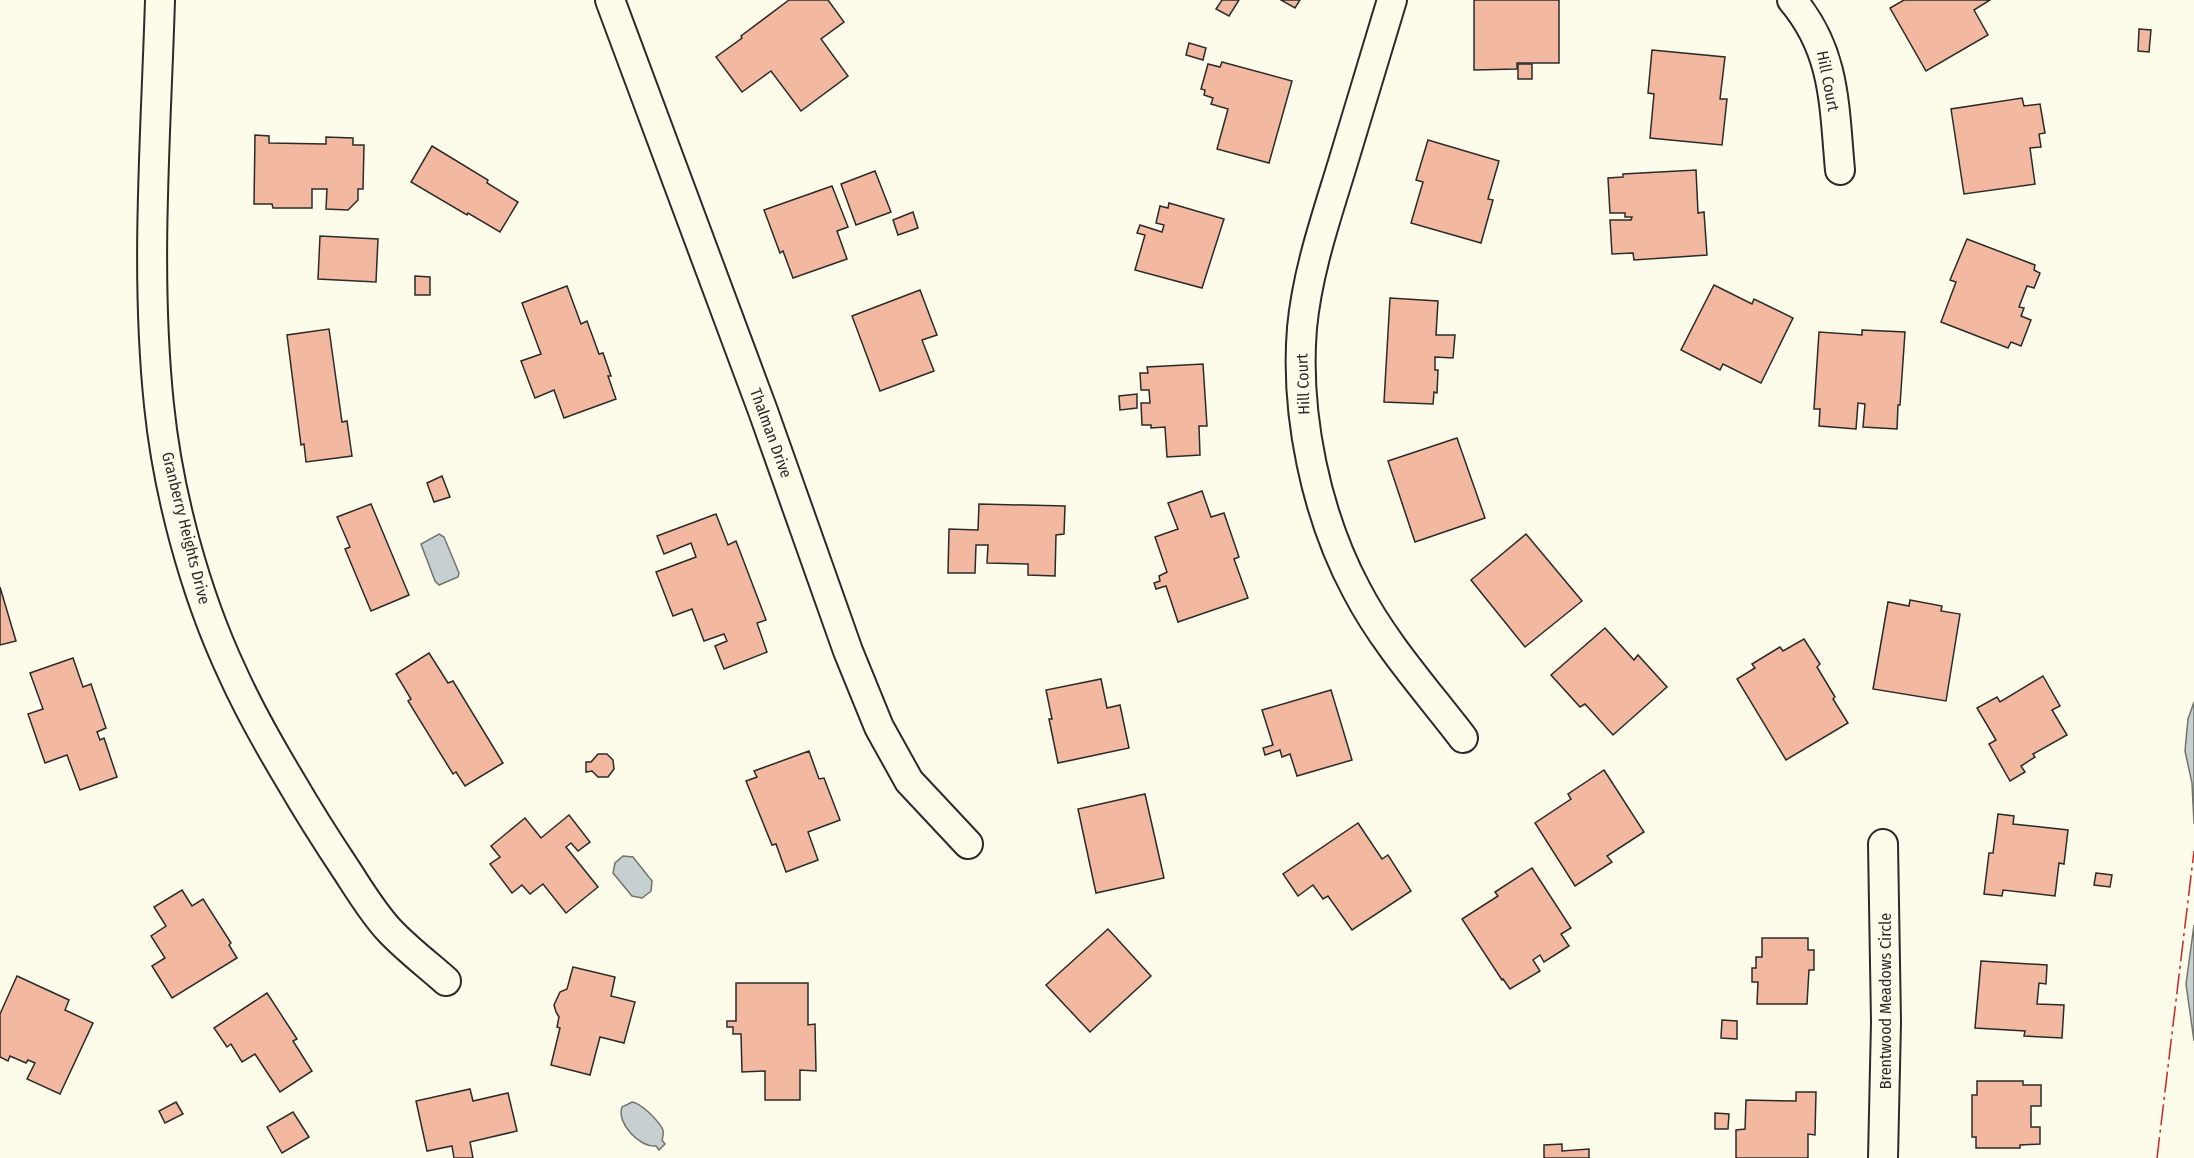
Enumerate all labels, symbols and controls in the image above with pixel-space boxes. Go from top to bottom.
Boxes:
street label: Hill Court [1813,49,1843,114]
street label: Hill Court [1292,352,1314,415]
street label: Thalman Drive [746,386,796,480]
street label: Granberry Heights Drive [158,450,214,606]
street label: Brentwood Meadows Circle [1876,913,1895,1089]

